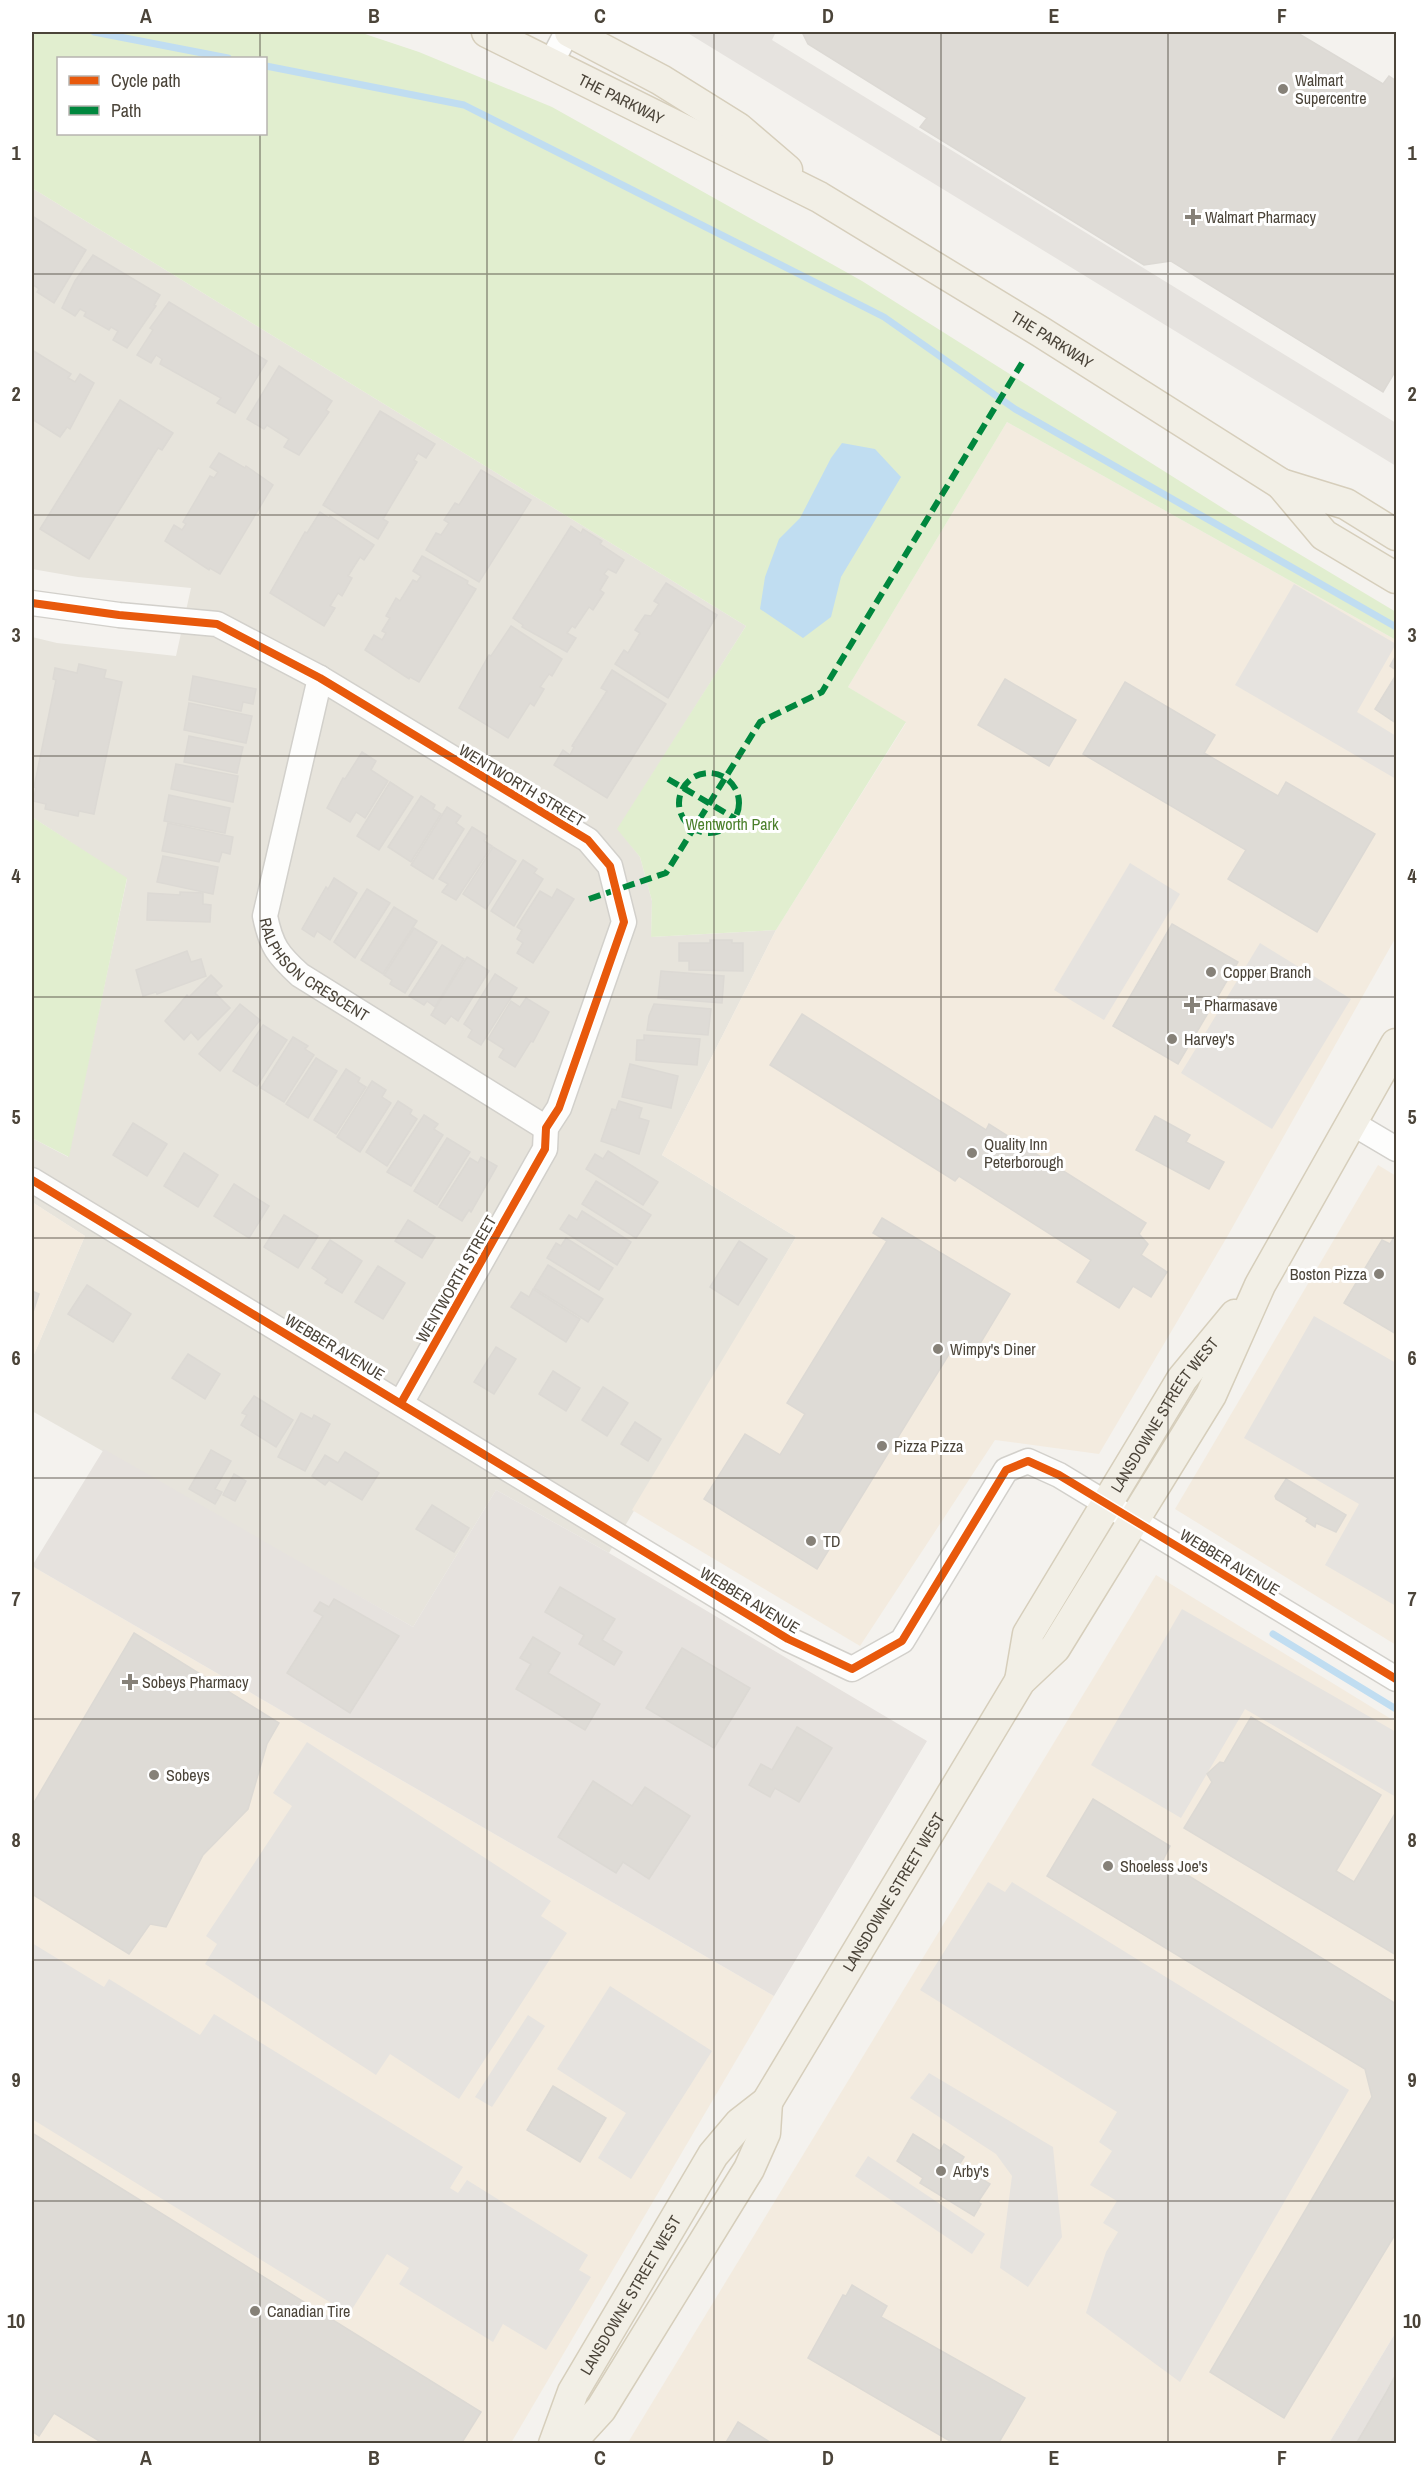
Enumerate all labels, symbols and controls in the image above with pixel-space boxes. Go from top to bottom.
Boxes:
text: A [140,2,152,29]
text: B [368,2,380,29]
text: C [594,2,606,29]
text: D [822,2,834,29]
text: E [1049,2,1060,29]
text: F [1277,2,1287,29]
legend [57,57,267,135]
text: Cycle path [111,68,181,93]
street label: THE PARKWAY [575,68,668,129]
place label: Walmart Supercentre [1295,69,1366,109]
marker: Walmart Supercentre [1276,82,1290,96]
text: Path [111,98,141,123]
text: 1 [11,139,21,166]
text: 1 [1407,139,1417,166]
place label: Walmart Pharmacy [1205,206,1316,228]
marker: Walmart Pharmacy [1186,210,1200,224]
street label: THE PARKWAY [1007,305,1098,374]
text: 2 [11,380,21,407]
text: 2 [1407,380,1417,407]
text: 3 [11,621,21,648]
text: 3 [1407,621,1417,648]
street label: WENTWORTH STREET [455,739,589,831]
park label: Wentworth Park [685,813,779,835]
text: 4 [11,862,21,889]
text: 4 [1407,862,1417,889]
street label: RALPHSON CRESCENT [255,915,373,1026]
place label: Copper Branch [1223,961,1311,983]
marker: Copper Branch [1204,965,1218,979]
place label: Pharmasave [1204,994,1278,1016]
marker: Pharmasave [1185,998,1199,1012]
place label: Harvey's [1184,1028,1235,1050]
marker: Harvey's [1165,1032,1179,1046]
text: 5 [11,1103,21,1130]
text: 5 [1407,1103,1417,1130]
place label: Quality Inn Peterborough [984,1133,1064,1173]
marker: Quality Inn Peterborough [965,1146,979,1160]
street label: WENTWORTH STREET [411,1211,501,1347]
place label: Boston Pizza [1290,1263,1368,1285]
marker: Boston Pizza [1372,1267,1386,1281]
street label: WEBBER AVENUE [281,1309,389,1385]
street label: LANSDOWNE STREET WEST [1105,1333,1223,1496]
place label: Wimpy's Diner [950,1338,1036,1360]
marker: Wimpy's Diner [931,1342,945,1356]
text: 6 [11,1344,21,1371]
text: 6 [1407,1344,1417,1371]
place label: Pizza Pizza [894,1435,964,1457]
marker: Pizza Pizza [875,1439,889,1453]
street label: WEBBER AVENUE [1176,1524,1284,1600]
place label: TD [823,1530,841,1552]
marker: TD [804,1534,818,1548]
street label: WEBBER AVENUE [696,1562,804,1638]
text: 7 [11,1585,21,1612]
text: 7 [1407,1585,1417,1612]
place label: Sobeys Pharmacy [142,1671,249,1693]
marker: Sobeys Pharmacy [123,1675,137,1689]
place label: Sobeys [166,1764,210,1786]
marker: Sobeys [147,1768,161,1782]
street label: LANSDOWNE STREET WEST [837,1808,950,1975]
text: 8 [11,1826,21,1853]
text: 8 [1407,1826,1417,1853]
place label: Shoeless Joe's [1120,1855,1208,1877]
marker: Shoeless Joe's [1101,1859,1115,1873]
text: 9 [11,2066,21,2093]
text: 9 [1407,2066,1417,2093]
place label: Arby's [952,2160,989,2182]
marker: Arby's [934,2164,948,2178]
street label: LANSDOWNE STREET WEST [575,2211,686,2379]
place label: Canadian Tire [267,2300,350,2322]
marker: Canadian Tire [248,2304,262,2318]
text: 10 [7,2307,25,2334]
text: 10 [1403,2307,1421,2334]
text: A [140,2444,152,2471]
text: B [368,2444,380,2471]
text: C [594,2444,606,2471]
text: D [822,2444,834,2471]
text: E [1049,2444,1060,2471]
text: F [1277,2444,1287,2471]

